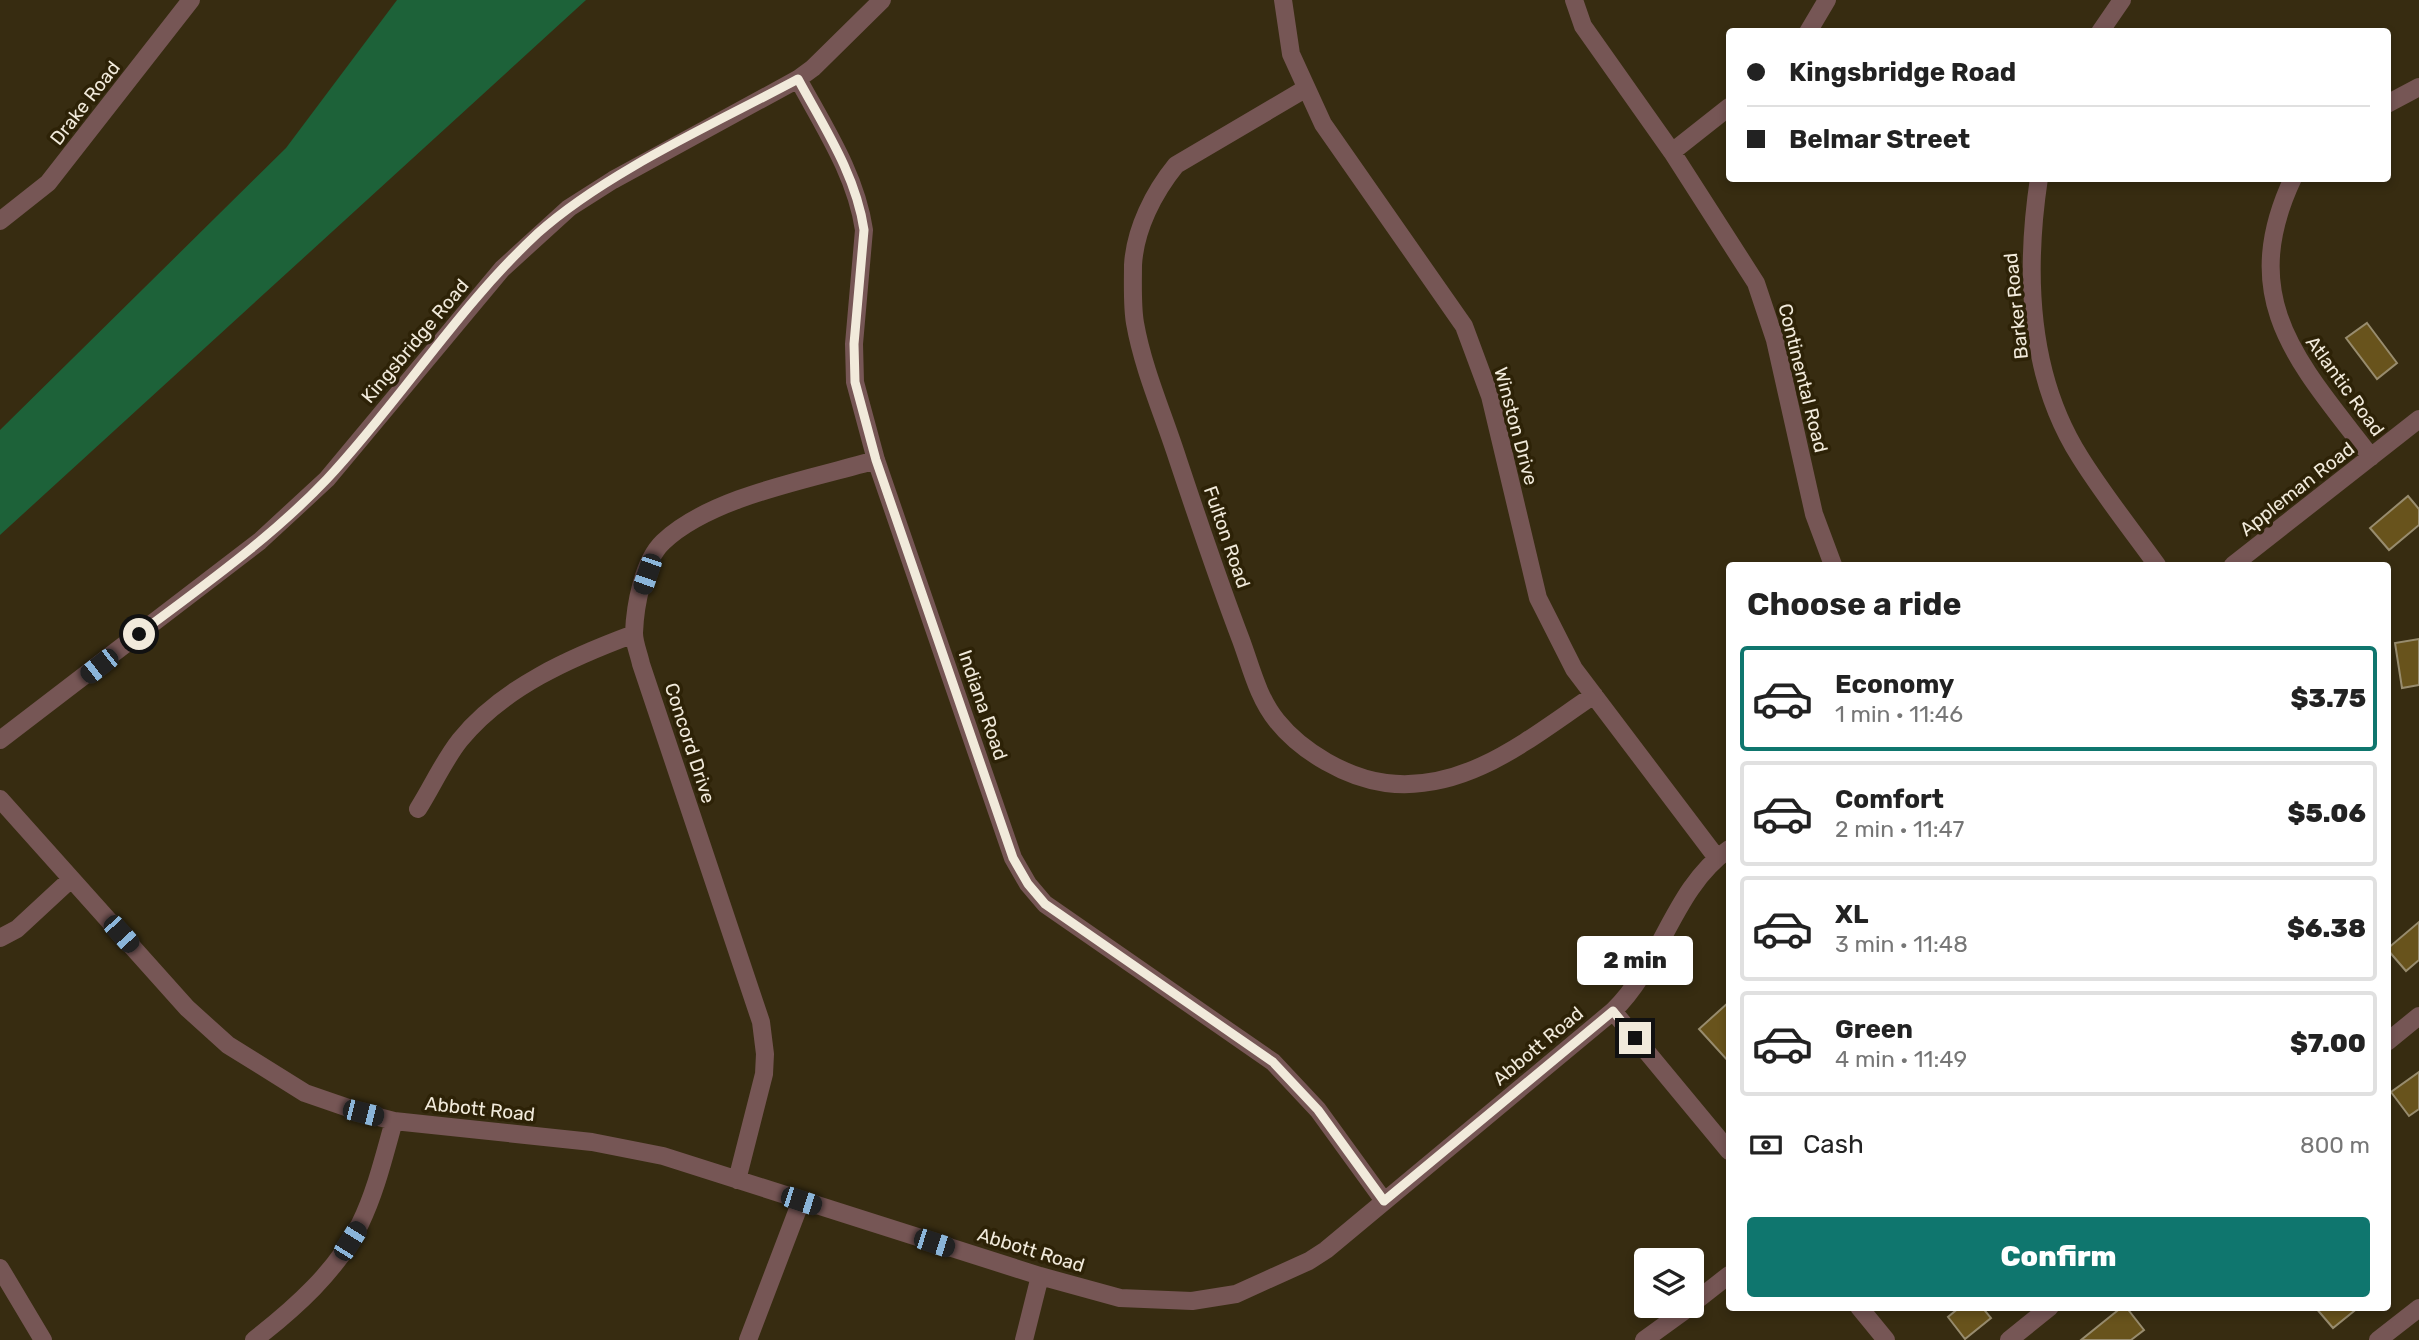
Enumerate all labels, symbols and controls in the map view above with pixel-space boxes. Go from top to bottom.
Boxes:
street label: Drake Road [45,56,125,150]
text: Kingsbridge Road [1789,57,2016,88]
text: Belmar Street [1789,124,1970,155]
street label: Barker Road [1999,252,2033,360]
street label: Kingsbridge Road [356,274,474,408]
street label: Continental Road [1773,301,1833,455]
street label: Atlantic Road [2301,331,2389,441]
street label: Winston Drive [1489,364,1543,488]
street label: Appleman Road [2235,437,2359,541]
street label: Fulton Road [1199,483,1255,591]
car [631,551,664,597]
text: Choose a ride [1747,585,1961,623]
route start [123,618,155,650]
car [76,645,123,687]
street label: Indiana Road [953,647,1013,763]
icon: car [1751,667,1814,730]
text: Economy [1835,669,1954,700]
street label: Concord Drive [660,680,720,806]
text: $3.75 [2290,683,2366,714]
text: 1 min · 11:46 [1835,700,1963,728]
icon: car [1751,782,1814,845]
text: Comfort [1835,784,1944,815]
text: $5.06 [2287,798,2366,829]
text: 2 min · 11:47 [1835,815,1964,843]
icon: car [1751,897,1814,960]
text: XL [1835,899,1868,930]
car [100,911,143,957]
text: $6.38 [2287,913,2366,944]
text: 3 min · 11:48 [1835,930,1968,958]
callout: 2 min [1577,936,1693,986]
text: 2 min [1603,946,1667,974]
street label: Abbott Road [1488,1002,1588,1090]
icon: car [1751,1012,1814,1075]
text: Green [1835,1014,1913,1045]
route end [1619,1022,1651,1054]
text: $7.00 [2290,1028,2366,1059]
text: 4 min · 11:49 [1835,1045,1967,1073]
street label: Abbott Road [424,1092,536,1126]
car [341,1098,386,1128]
icon: cash [1747,1126,1785,1164]
text: Cash [1803,1129,1864,1160]
text: 800 m [2300,1131,2370,1159]
car [778,1185,825,1217]
button: Confirm [1747,1217,2370,1297]
car [330,1218,371,1264]
street label: Abbott Road [975,1223,1087,1277]
car [911,1227,958,1259]
map controls [1634,1248,1704,1318]
button: layers [1634,1248,1704,1318]

